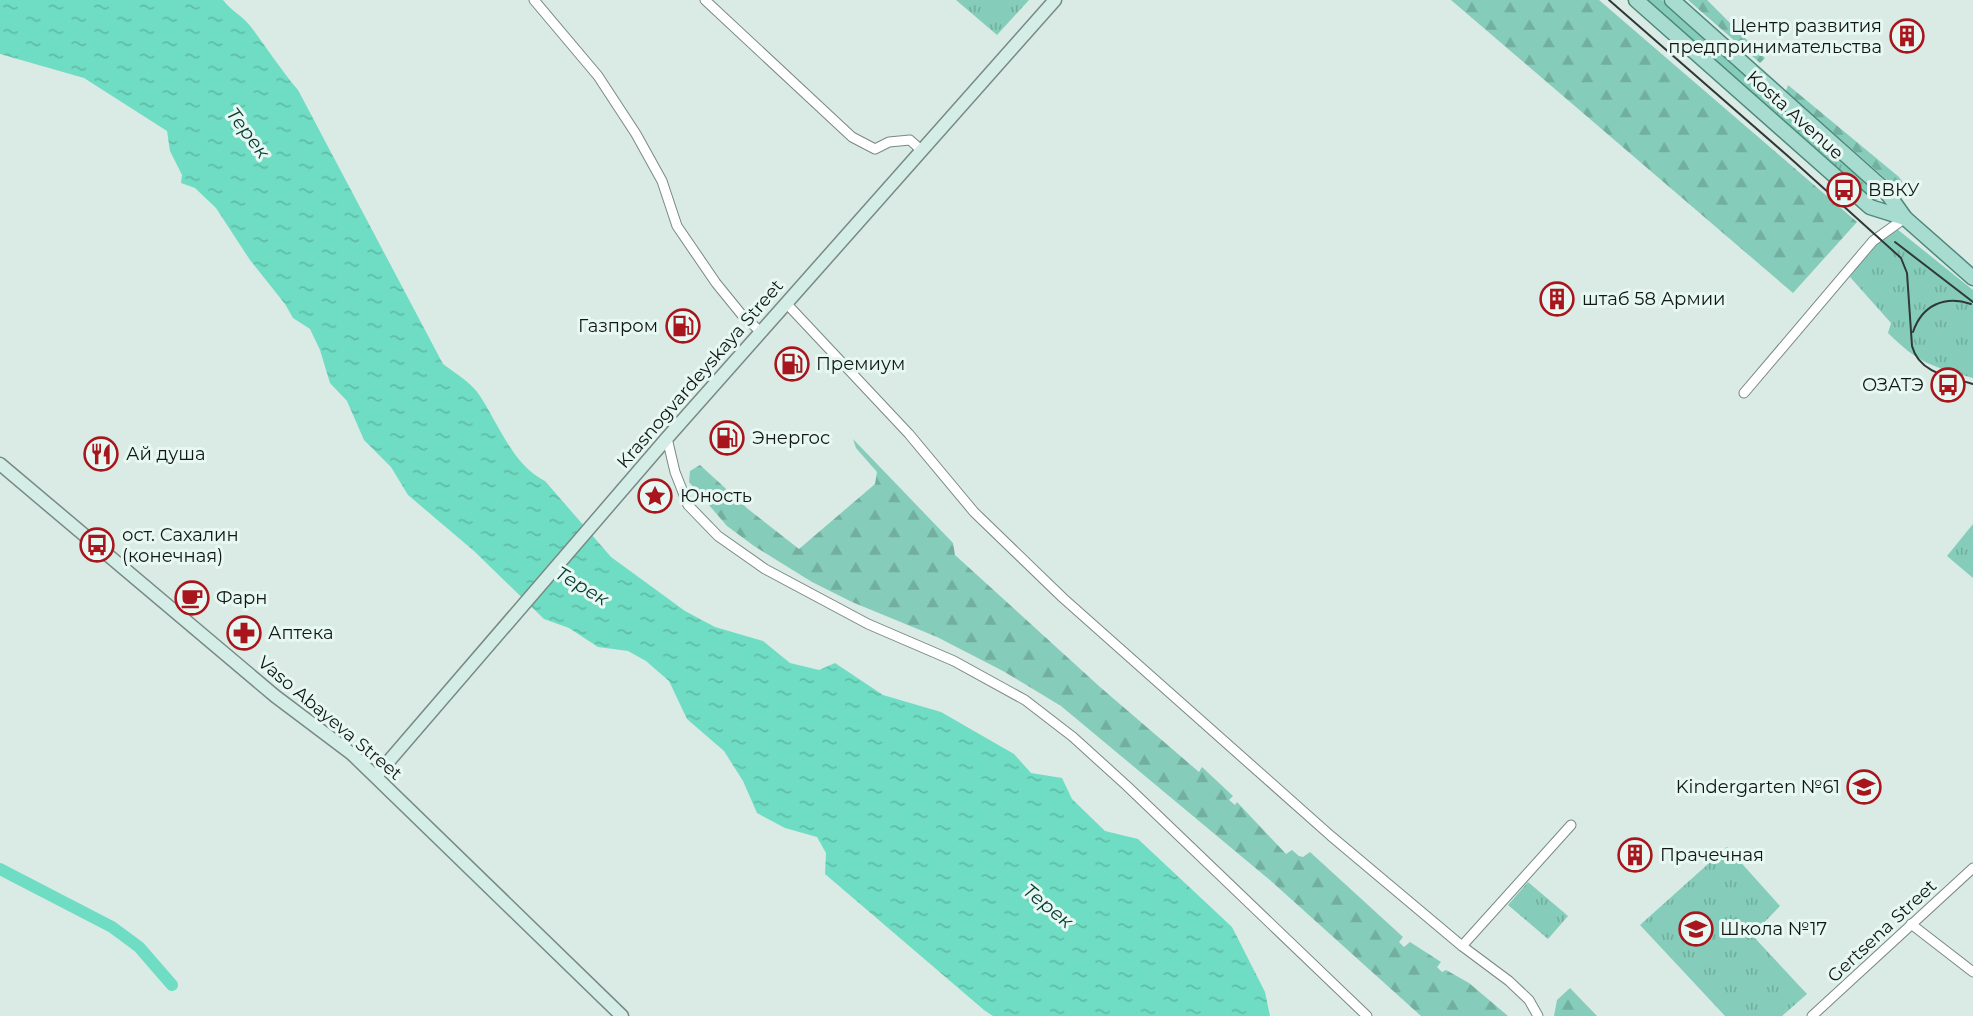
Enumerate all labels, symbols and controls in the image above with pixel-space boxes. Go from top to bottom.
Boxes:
place label: Центр развития предпринимательства [1668,15,1882,58]
building icon: Центр развития предпринимательства [1888,17,1926,55]
street label: Kosta Avenue [1742,66,1848,164]
water label: Терек [221,103,275,164]
bus stop icon: ВВКУ [1825,171,1863,209]
place label: ВВКУ [1868,179,1920,201]
street label: Krasnogvardeyskaya Street [612,275,788,473]
building icon: штаб 58 Армии [1538,280,1576,318]
place label: штаб 58 Армии [1582,288,1725,310]
fuel station icon: Газпром [664,307,702,345]
place label: Газпром [578,315,658,337]
fuel station icon: Премиум [773,345,811,383]
place label: Премиум [816,353,905,375]
bus stop icon: ОЗАТЭ [1929,366,1967,404]
place label: ОЗАТЭ [1862,374,1924,396]
fuel station icon: Энергос [708,419,746,457]
place label: Энергос [752,427,830,449]
restaurant icon: Ай душа [82,435,120,473]
place label: Ай душа [126,443,205,465]
place icon: Юность [636,477,674,515]
place label: Юность [680,485,752,507]
place label: ост. Сахалин (конечная) [122,524,239,567]
bus stop icon: ост. Сахалин (конечная) [78,526,116,564]
water label: Терек [551,561,614,611]
cafe icon: Фарн [173,579,211,617]
place label: Фарн [216,587,268,609]
pharmacy icon: Аптека [225,614,263,652]
place label: Аптека [268,622,334,644]
street label: Vaso Abayeva Street [253,651,407,785]
school or university icon: Kindergarten №61 [1845,768,1883,806]
place label: Kindergarten №61 [1676,776,1840,798]
building icon: Прачечная [1616,836,1654,874]
place label: Прачечная [1660,844,1764,866]
street label: Gertsena Street [1823,875,1941,987]
water label: Терек [1018,879,1079,934]
school or university icon: Школа №17 [1677,910,1715,948]
place label: Школа №17 [1720,918,1827,940]

